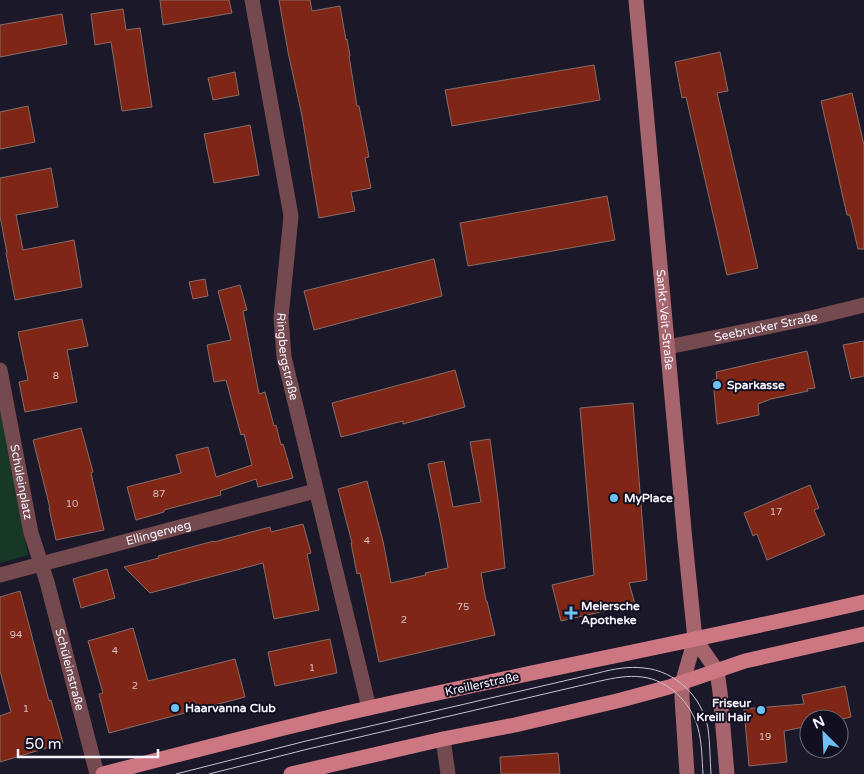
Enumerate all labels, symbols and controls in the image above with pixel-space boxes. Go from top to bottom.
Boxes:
street label: Sankt-Veit-Straße [653,269,677,371]
street label: Seebrucker Straße [713,310,819,344]
street label: Ringbergstraße [274,312,301,402]
house number: 8 [53,370,59,382]
place label: Sparkasse [727,378,785,393]
marker: Sparkasse [711,379,723,391]
street label: Schüleinplatz [7,443,35,521]
house number: 87 [153,488,165,500]
place label: MyPlace [624,491,673,506]
marker: MyPlace [608,492,620,504]
house number: 10 [66,498,78,510]
house number: 17 [770,506,782,518]
street label: Ellingerweg [124,517,193,548]
house number: 4 [364,535,370,547]
place label: Meiersche Apotheke [581,599,640,628]
house number: 75 [457,601,469,613]
marker: Meiersche Apotheke [565,607,577,619]
house number: 2 [401,614,407,626]
street label: Schüleinstraße [52,627,87,712]
house number: 94 [10,629,22,641]
house number: 4 [112,645,118,657]
house number: 1 [309,662,315,674]
street label: Kreillerstraße [444,669,520,699]
house number: 2 [132,680,138,692]
place label: Friseur Kreill Hair [696,696,751,724]
place label: Haarvanna Club [185,701,276,715]
marker: Haarvanna Club [169,702,181,714]
house number: 1 [23,703,29,715]
marker: Friseur Kreill Hair [755,704,767,716]
north arrow [799,709,849,759]
text: N [810,713,828,733]
scale bar [18,726,158,758]
house number: 19 [759,731,771,743]
text: 50 m [25,735,62,753]

